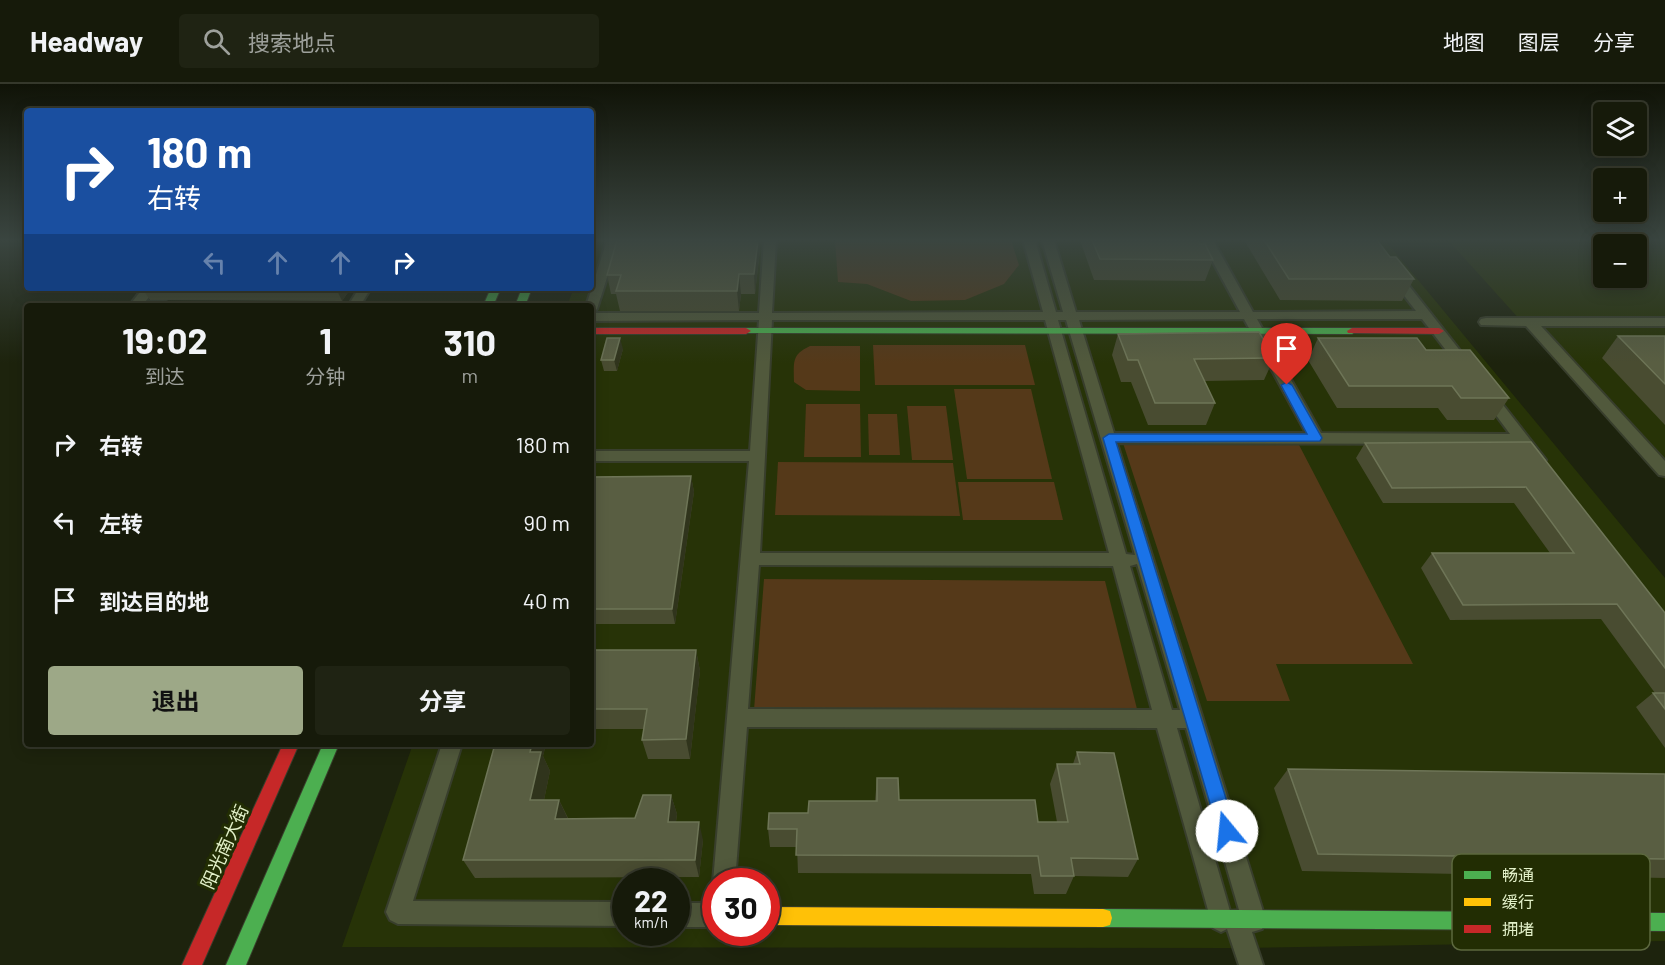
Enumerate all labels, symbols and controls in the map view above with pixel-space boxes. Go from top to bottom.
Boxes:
search box [179,14,599,68]
text: Headway [30,24,143,58]
icon: search [200,25,233,58]
text: 搜索地点 [248,29,336,55]
text: 地图 [1443,29,1485,54]
text: 图层 [1518,29,1560,54]
text: 分享 [1593,29,1635,54]
map controls [1593,102,1647,288]
button: layers [1593,102,1647,156]
text: 180 m [147,126,252,176]
icon: right [48,132,126,210]
button: + [1593,168,1647,222]
text: 右转 [147,181,201,213]
button: − [1593,234,1647,288]
icon: left [198,246,231,279]
icon: ahead [261,246,294,279]
icon: ahead [324,246,357,279]
icon: right [387,246,420,279]
text: 19:02 [122,318,208,361]
text: 1 [319,318,332,361]
text: 310 [443,320,496,363]
pin [1261,323,1312,385]
icon: arrive [1270,332,1303,365]
text: m [461,363,478,387]
text: 到达 [145,364,185,388]
text: 分钟 [306,364,346,388]
icon: right [48,428,81,461]
text: 180 m [516,431,570,457]
text: 右转 [99,432,143,458]
icon: left [48,506,81,539]
text: 90 m [524,509,570,535]
text: 左转 [99,510,143,536]
icon: arrive [48,584,81,617]
text: 40 m [523,587,570,613]
text: 到达目的地 [99,588,209,614]
button: 退出 [48,666,303,735]
button: 分享 [315,666,570,735]
position arrow [1195,799,1259,863]
street label: 阳光南大街 [196,801,252,892]
legend [1452,854,1650,950]
text: 畅通 [1502,865,1534,884]
speed limit sign: 30 [702,868,780,946]
text: 22 [634,882,668,918]
text: 缓行 [1502,892,1534,911]
text: km/h [634,913,668,931]
text: 拥堵 [1502,919,1534,938]

